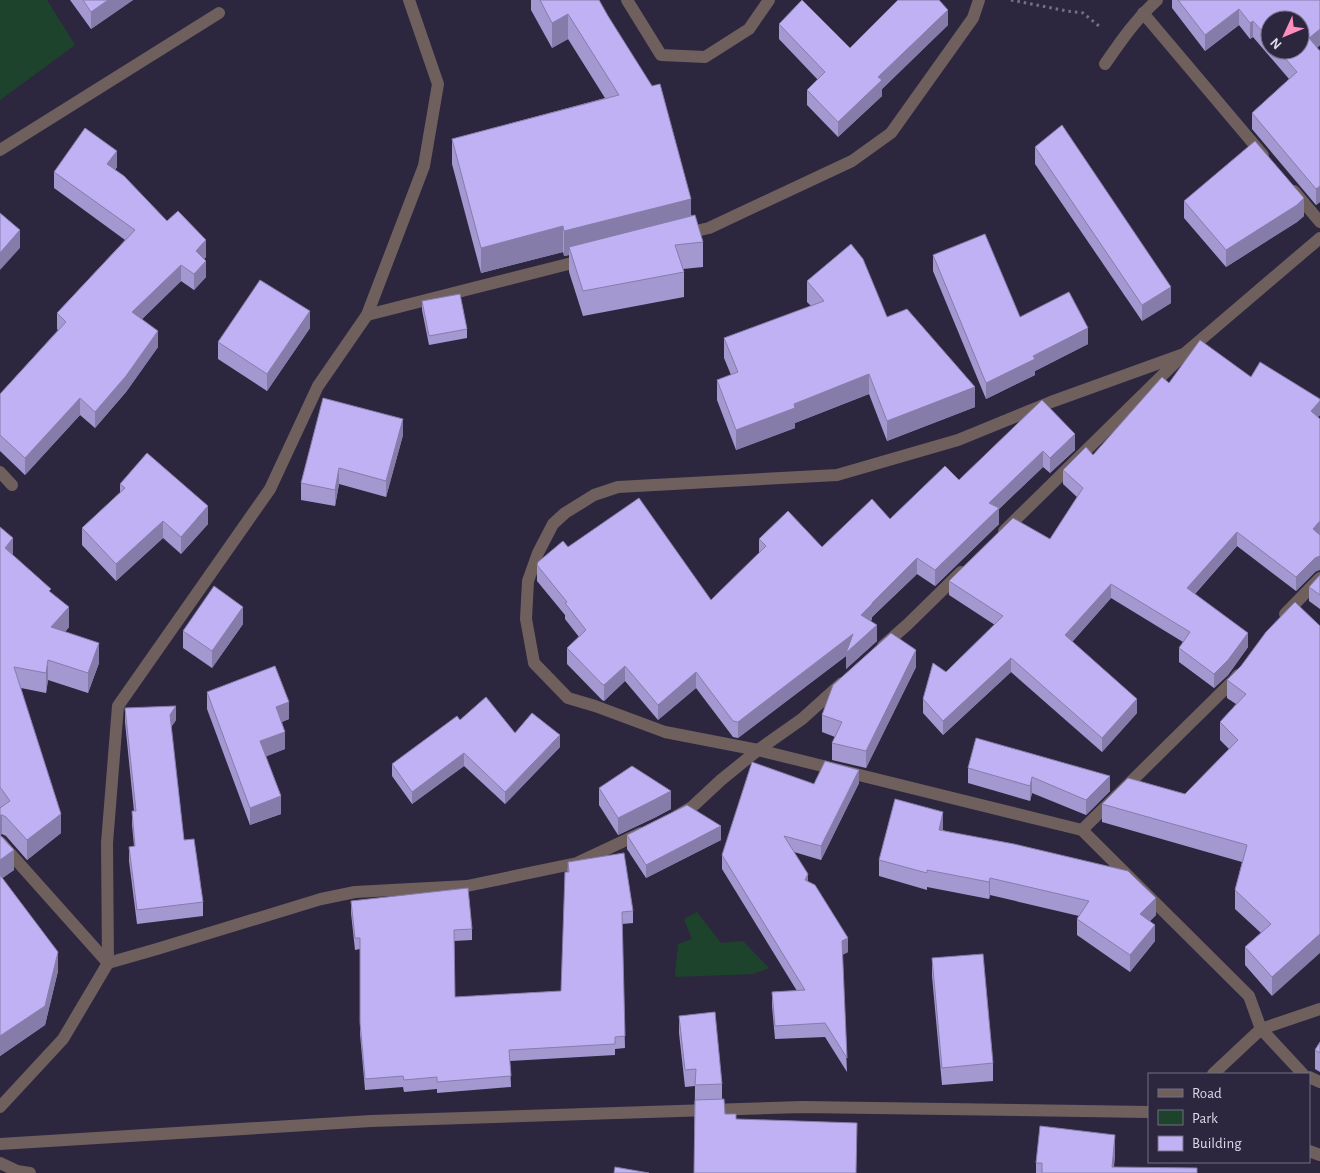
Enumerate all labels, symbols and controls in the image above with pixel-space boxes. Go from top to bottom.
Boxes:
north arrow [1260,10,1310,60]
text: N [1268,35,1285,52]
legend [1148,1073,1310,1163]
text: Road [1192,1086,1222,1101]
text: Park [1192,1111,1218,1126]
text: Building [1192,1136,1242,1151]

